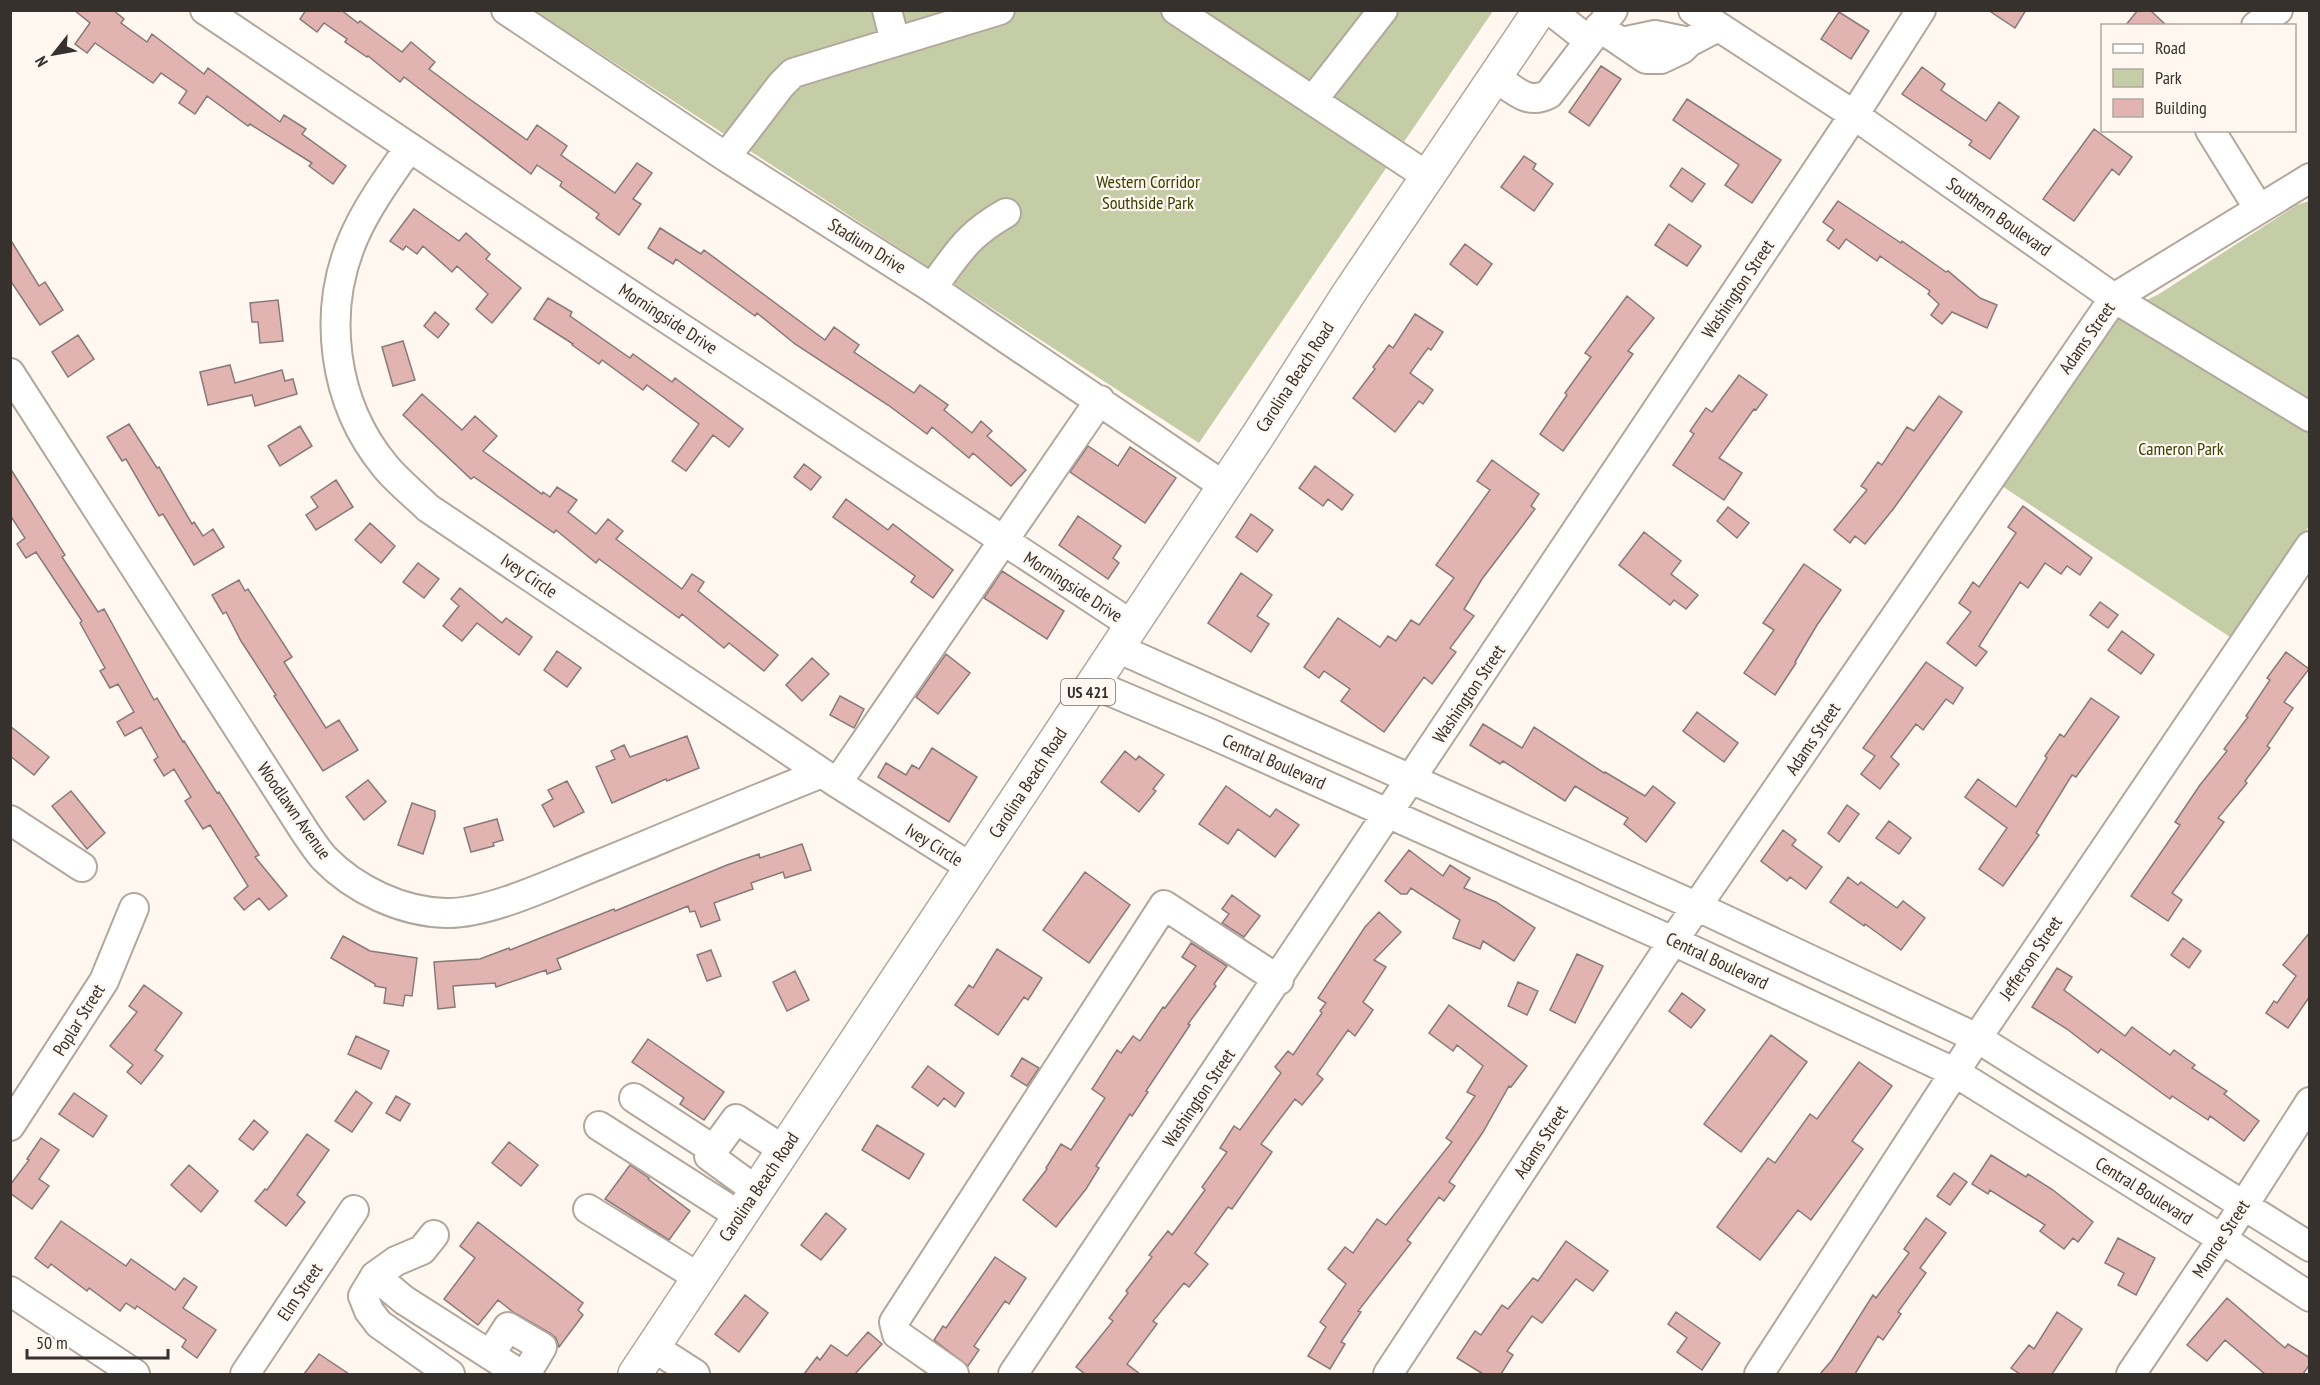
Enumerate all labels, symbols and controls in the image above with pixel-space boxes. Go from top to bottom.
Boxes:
north arrow [24,24,84,84]
legend [2101,24,2296,132]
text: Road [2155,36,2186,59]
text: N [30,53,52,71]
text: Park [2155,66,2182,89]
text: Building [2155,96,2207,119]
park label: Western Corridor Southside Park [1096,170,1200,214]
street label: Southern Boulevard [1942,172,2056,261]
street label: Stadium Drive [824,213,911,279]
street label: Washington Street [1696,235,1779,342]
street label: Morningside Drive [614,278,722,359]
street label: Adams Street [2054,297,2120,378]
street label: Carolina Beach Road [1250,317,1339,436]
park label: Cameron Park [2138,437,2224,460]
street label: Morningside Drive [1019,546,1127,627]
street label: Ivey Circle [497,548,562,603]
street label: Washington Street [1427,640,1510,747]
road number: US 421 [1061,679,1115,705]
street label: Adams Street [1780,698,1845,779]
street label: Carolina Beach Road [983,723,1072,842]
street label: Central Boulevard [1219,729,1329,795]
street label: Woodlawn Avenue [252,758,336,864]
street label: Ivey Circle [901,818,967,871]
street label: Jefferson Street [1994,911,2067,1005]
street label: Central Boulevard [1662,927,1772,994]
street label: Poplar Street [47,979,110,1060]
street label: Washington Street [1157,1044,1240,1151]
street label: Adams Street [1508,1101,1573,1183]
street label: Carolina Beach Road [714,1128,804,1246]
street label: Central Boulevard [2091,1152,2197,1230]
street label: Monroe Street [2187,1195,2254,1282]
street label: Elm Street [272,1258,327,1325]
scale bar [27,1322,168,1360]
text: 50 m [36,1331,68,1354]

